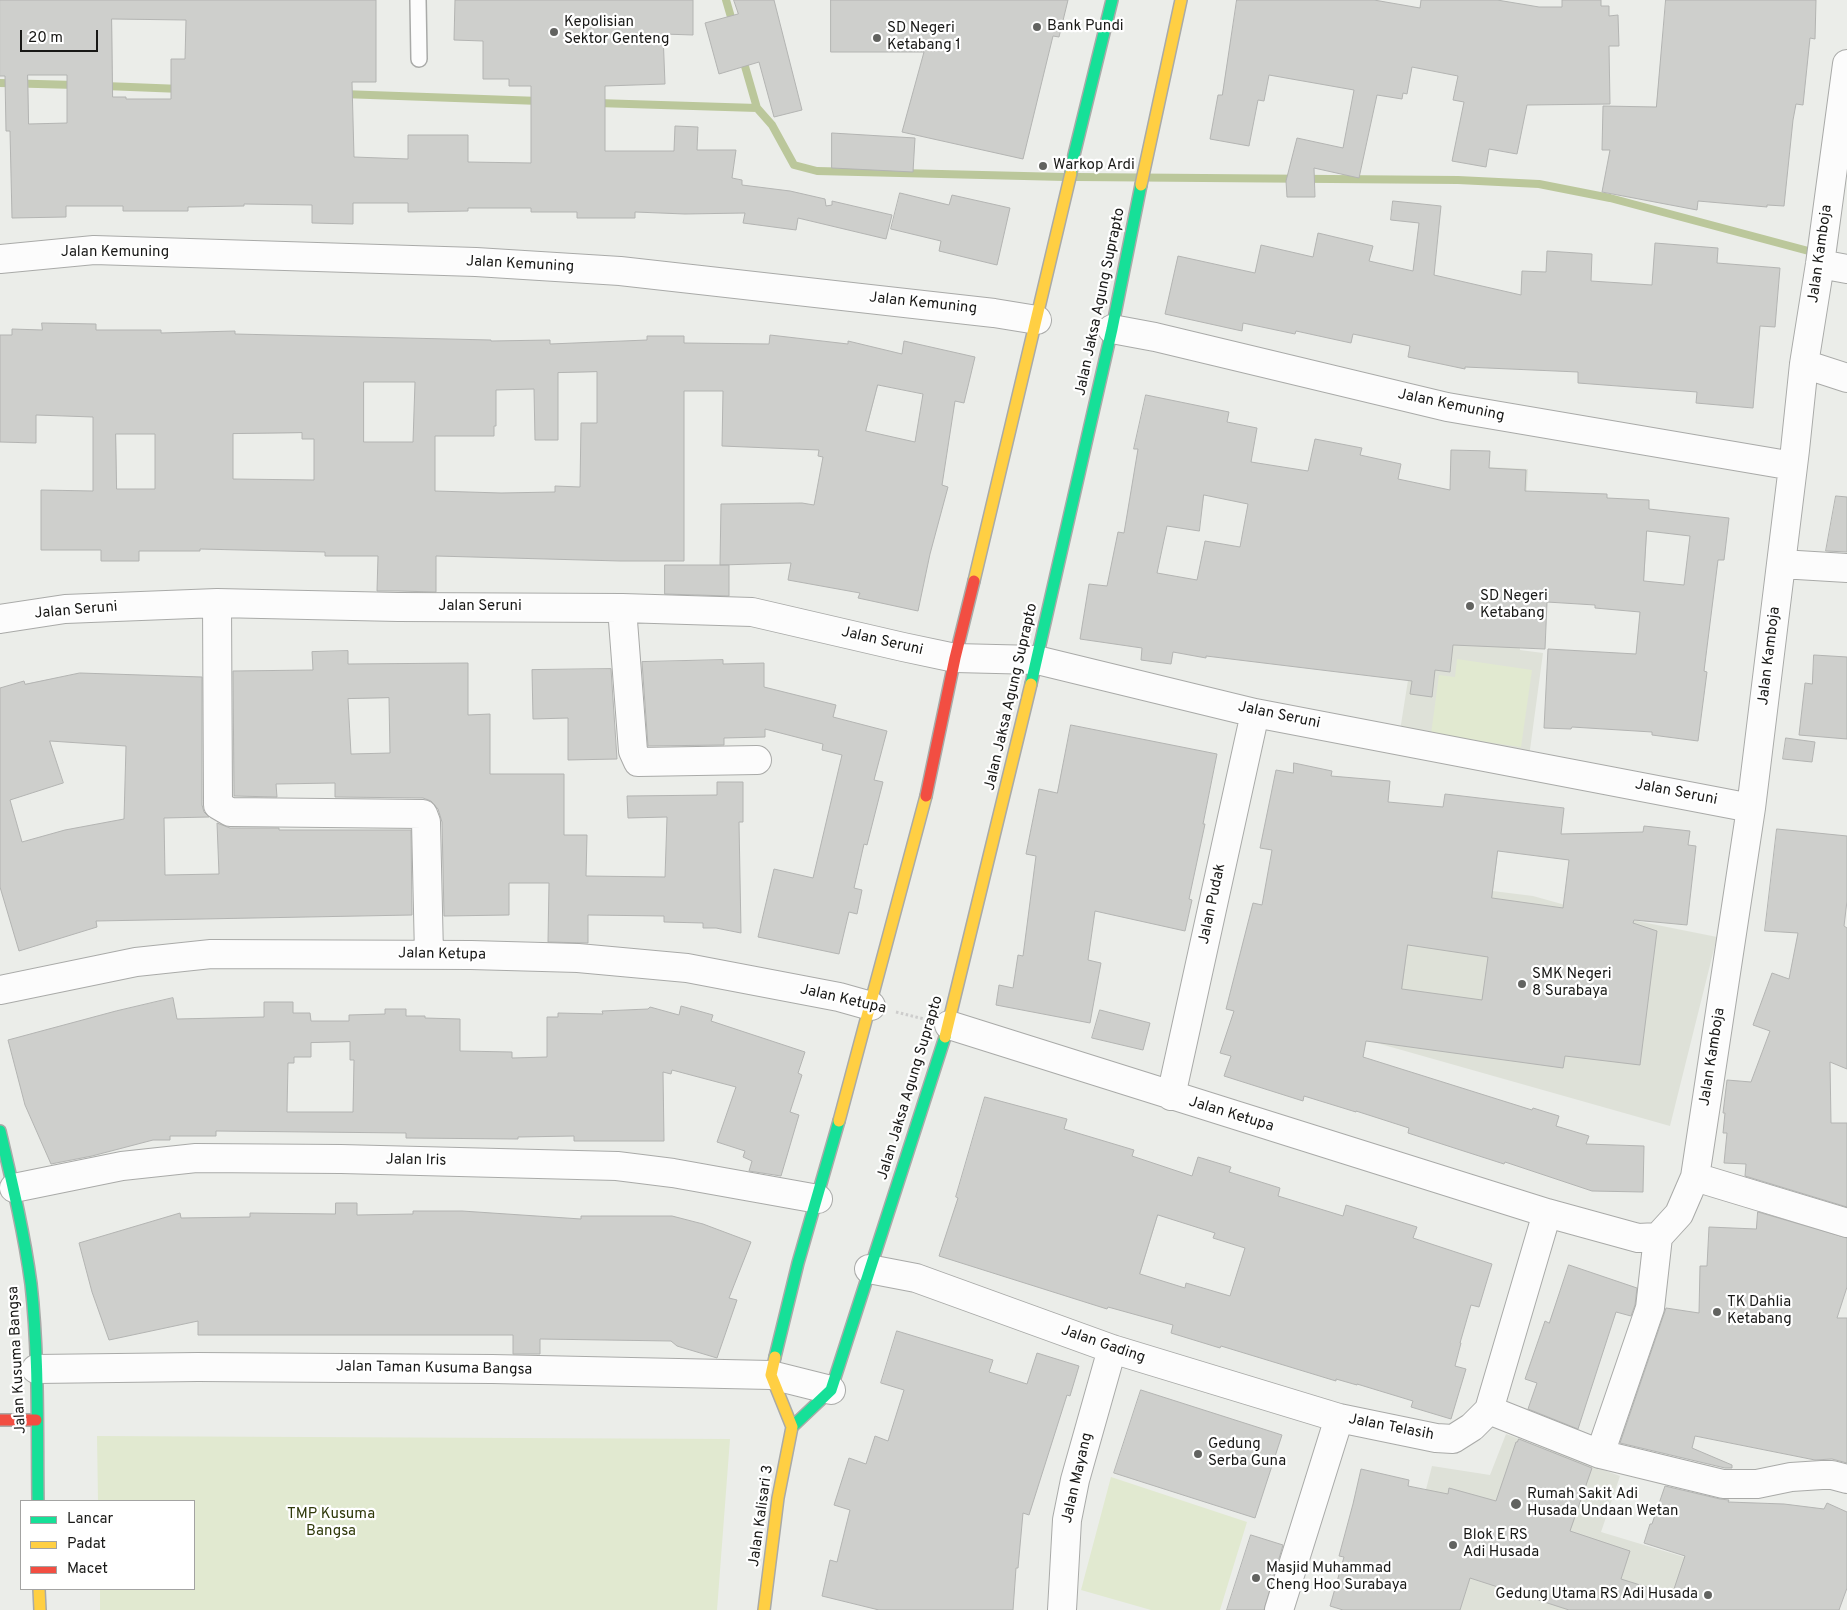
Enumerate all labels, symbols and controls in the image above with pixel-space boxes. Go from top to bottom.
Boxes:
place label: Kepolisian Sektor Genteng [564,14,669,49]
place label: Bank Pundi [1047,18,1124,36]
scale bar [22,20,100,52]
place label: SD Negeri Ketabang 1 [887,20,961,55]
marker: Bank Pundi [1031,21,1043,33]
marker: Kepolisian Sektor Genteng [548,26,560,38]
text: 20 m [28,29,63,48]
marker: SD Negeri Ketabang 1 [871,32,883,44]
place label: Warkop Ardi [1053,157,1135,175]
marker: Warkop Ardi [1037,160,1049,172]
street label: Jalan Kamboja [1805,204,1837,304]
street label: Jalan Jaksa Agung Suprapto [1072,206,1130,398]
street label: Jalan Kemuning [61,244,169,262]
street label: Jalan Kemuning [465,253,575,277]
street label: Jalan Kemuning [868,289,978,319]
street label: Jalan Kemuning [1396,386,1506,426]
place label: SD Negeri Ketabang [1480,588,1548,623]
street label: Jalan Seruni [34,598,118,624]
street label: Jalan Seruni [438,598,522,616]
marker: SD Negeri Ketabang [1464,600,1476,612]
street label: Jalan Jaksa Agung Suprapto [982,602,1042,792]
street label: Jalan Kamboja [1755,606,1785,706]
street label: Jalan Seruni [839,624,925,660]
street label: Jalan Seruni [1236,699,1322,733]
street label: Jalan Seruni [1633,776,1719,810]
street label: Jalan Pudak [1196,862,1230,946]
street label: Jalan Ketupa [398,945,486,965]
place label: SMK Negeri 8 Surabaya [1532,966,1612,1001]
marker: SMK Negeri 8 Surabaya [1516,978,1528,990]
street label: Jalan Ketupa [798,981,888,1019]
street label: Jalan Jaksa Agung Suprapto [874,994,948,1182]
street label: Jalan Kamboja [1696,1007,1730,1107]
street label: Jalan Ketupa [1186,1094,1276,1136]
street label: Jalan Iris [385,1151,447,1171]
street label: Jalan Kusuma Bangsa [5,1286,31,1434]
place label: TK Dahlia Ketabang [1727,1294,1792,1329]
marker: TK Dahlia Ketabang [1711,1306,1723,1318]
street label: Jalan Gading [1059,1322,1147,1368]
street label: Jalan Taman Kusuma Bangsa [336,1358,532,1380]
street label: Jalan Telasih [1347,1411,1435,1445]
street label: Jalan Mayang [1059,1431,1097,1525]
place label: Gedung Serba Guna [1208,1436,1286,1471]
marker: Gedung Serba Guna [1192,1448,1204,1460]
street label: Jalan Kalisari 3 [746,1464,778,1568]
place label: Rumah Sakit Adi Husada Undaan Wetan [1527,1486,1679,1521]
marker: Rumah Sakit Adi Husada Undaan Wetan [1509,1497,1523,1511]
legend [20,1500,195,1590]
park label: TMP Kusuma Bangsa [287,1506,375,1541]
text: Lancar [67,1510,113,1529]
place label: Blok E RS Adi Husada [1463,1527,1539,1562]
text: Padat [67,1535,106,1554]
marker: Blok E RS Adi Husada [1447,1539,1459,1551]
text: Macet [67,1560,108,1579]
place label: Masjid Muhammad Cheng Hoo Surabaya [1266,1560,1407,1595]
marker: Masjid Muhammad Cheng Hoo Surabaya [1250,1572,1262,1584]
place label: Gedung Utama RS Adi Husada [1495,1586,1698,1604]
marker: Gedung Utama RS Adi Husada [1702,1589,1714,1601]

